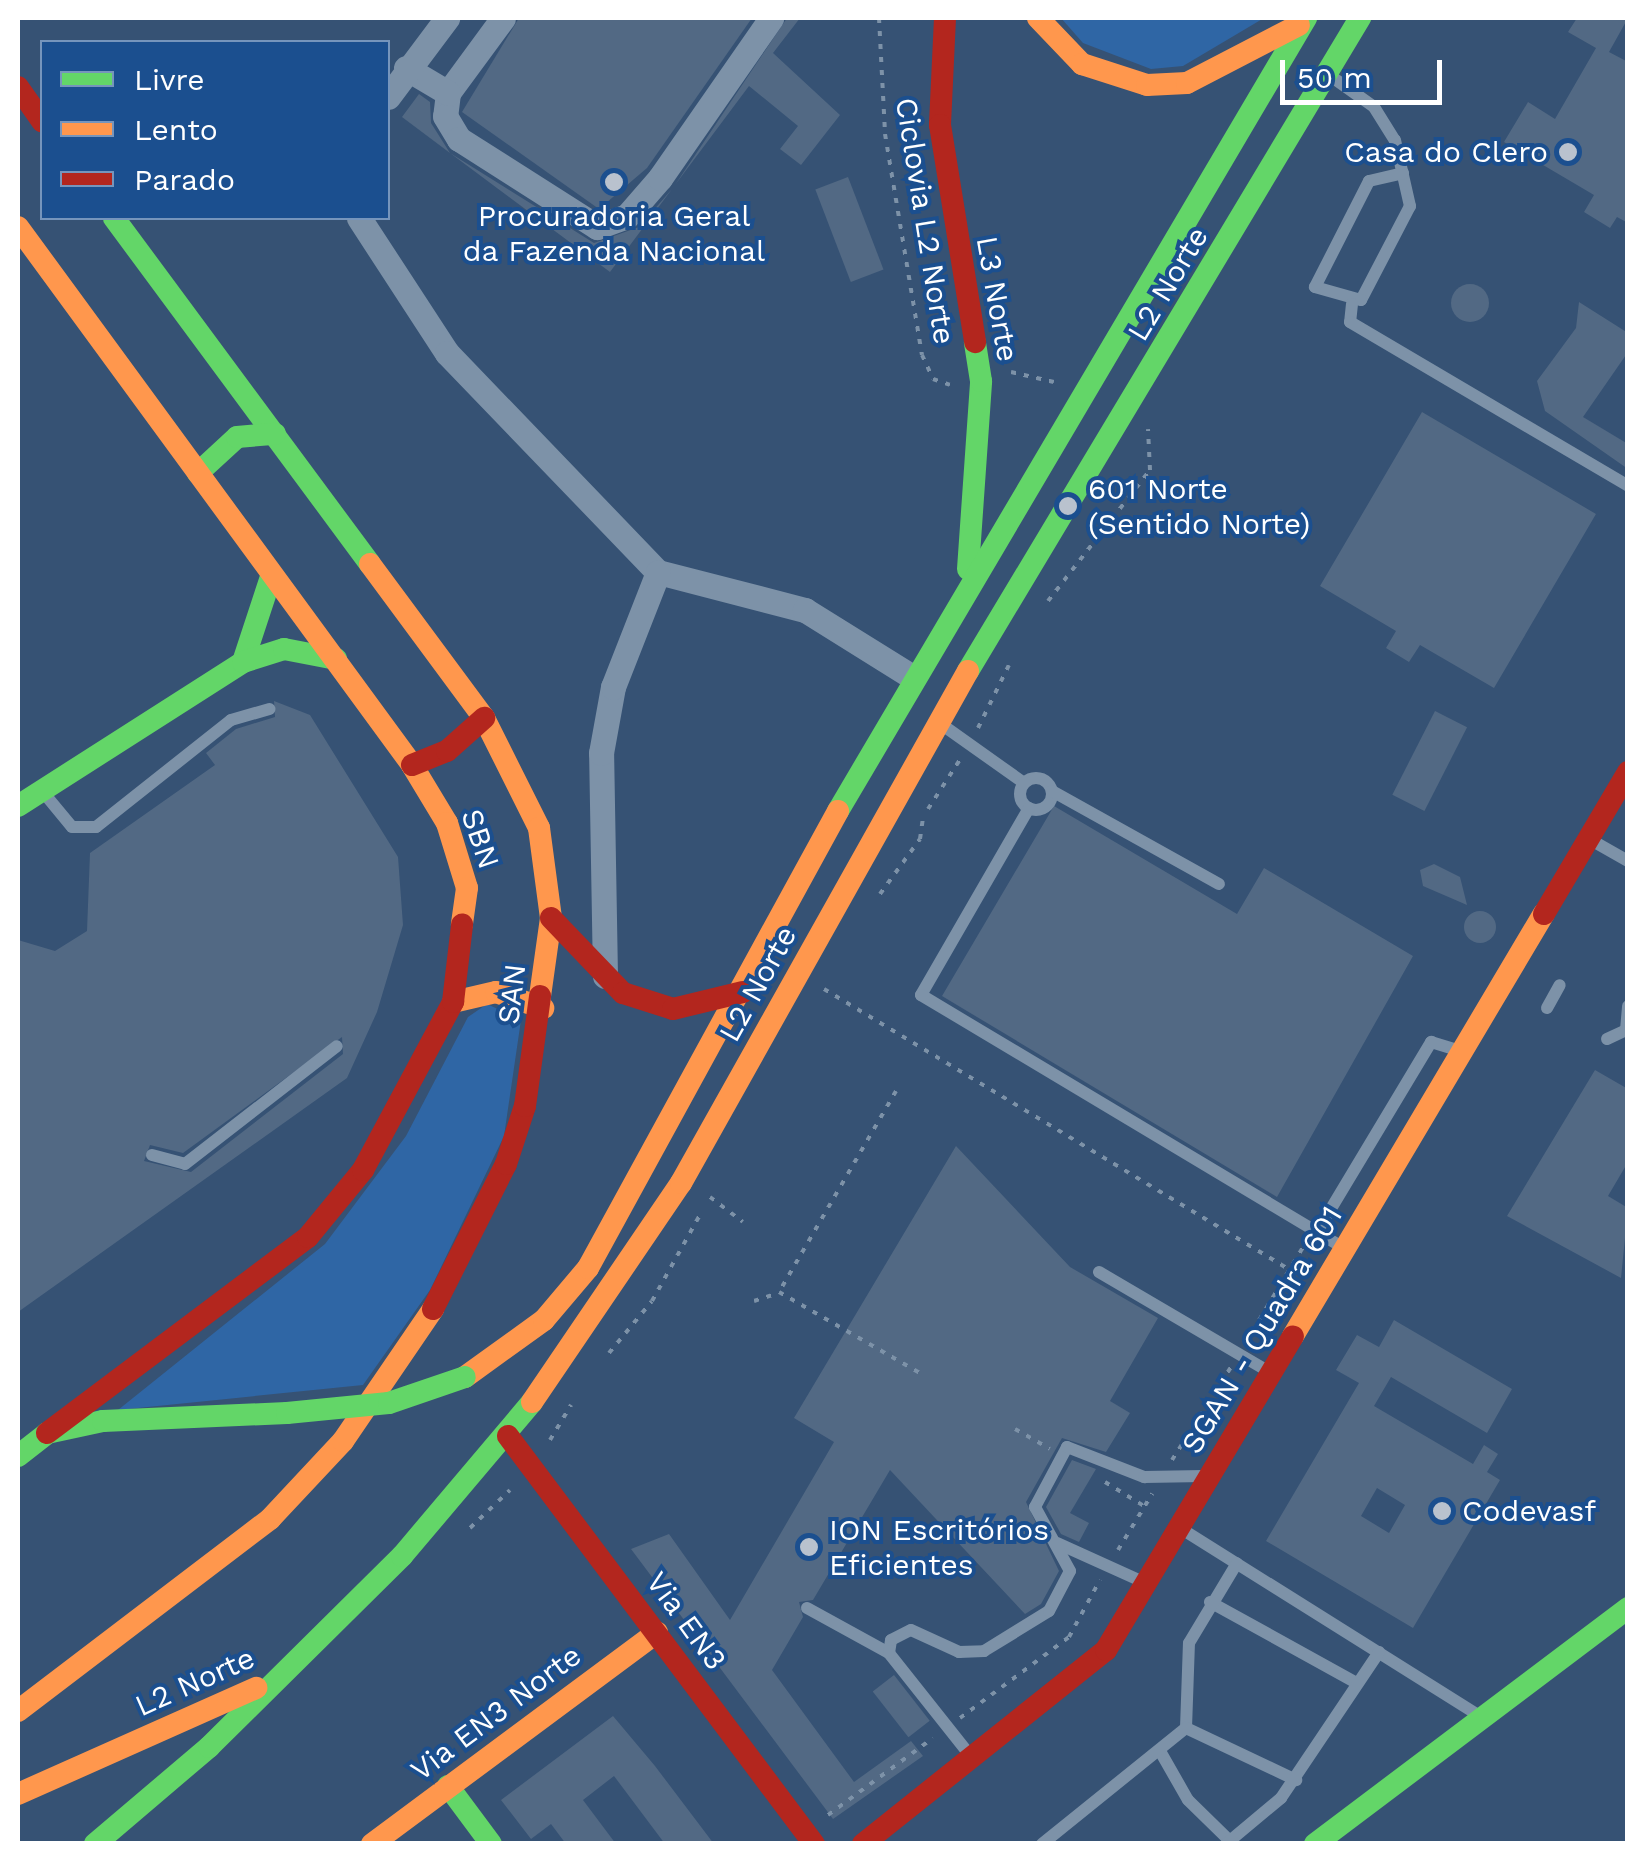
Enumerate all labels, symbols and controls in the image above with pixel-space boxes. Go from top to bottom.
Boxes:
legend [40,40,390,220]
scale bar [1285,40,1448,102]
text: 50 m [1297,60,1372,95]
text: Livre [134,62,205,97]
street label: Ciclovia L2 Norte [888,95,962,347]
text: Lento [134,112,218,147]
place label: Casa do Clero [1344,134,1548,170]
marker: Casa do Clero [1557,141,1579,163]
text: Parado [134,162,235,197]
marker: Procuradoria Geral da Fazenda Nacional [603,171,625,193]
place label: Procuradoria Geral da Fazenda Nacional [462,198,766,268]
street label: L2 Norte [1120,220,1216,348]
street label: L3 Norte [968,234,1026,364]
place label: 601 Norte (Sentido Norte) [1088,471,1310,542]
marker: 601 Norte (Sentido Norte) [1057,495,1079,517]
street label: SBN [453,804,507,874]
street label: L2 Norte [712,920,804,1048]
street label: SAN [490,962,534,1026]
street label: SGAN - Quadra 601 [1174,1199,1350,1461]
place label: Codevasf [1462,1493,1596,1529]
marker: Codevasf [1431,1500,1453,1522]
place label: ION Escritórios Eficientes [829,1512,1049,1582]
marker: ION Escritórios Eficientes [798,1536,820,1558]
street label: Via EN3 [638,1565,734,1677]
street label: Via EN3 Norte [404,1637,588,1789]
street label: L2 Norte [130,1640,260,1724]

